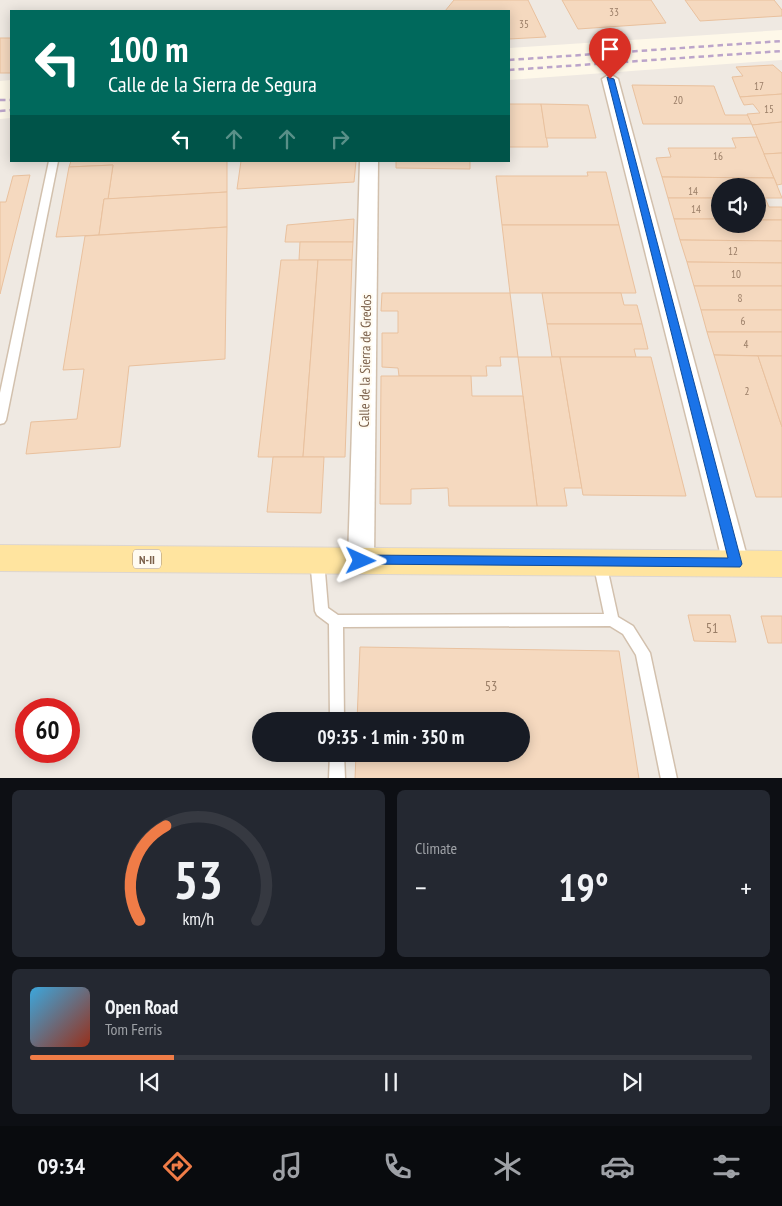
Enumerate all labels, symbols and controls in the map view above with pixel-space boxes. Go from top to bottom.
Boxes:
house number: 33 [609,5,619,19]
house number: 35 [519,17,529,31]
text: 100 m [108,26,189,72]
pin [589,28,631,79]
icon: left [25,30,90,95]
icon: arrive [596,35,624,63]
text: Calle de la Sierra de Segura [108,70,317,98]
house number: 17 [754,79,764,93]
house number: 20 [673,93,683,107]
house number: 15 [764,102,774,116]
icon: left [167,125,195,153]
icon: ahead [220,125,248,153]
icon: ahead [273,125,301,153]
icon: right [326,125,354,153]
house number: 16 [713,149,723,163]
map controls [711,178,766,233]
button: sound [711,178,766,233]
house number: 14 [688,184,698,198]
house number: 14 [691,202,701,216]
house number: 12 [728,244,738,258]
house number: 10 [731,267,741,281]
house number: 8 [738,291,743,305]
street label: Calle de la Sierra de Gredos [355,294,375,428]
house number: 6 [741,314,746,328]
house number: 4 [744,337,749,351]
house number: 2 [745,384,750,398]
position arrow [334,534,386,586]
road number: N-II [133,550,161,568]
house number: 51 [706,619,718,637]
house number: 53 [485,677,497,695]
speed limit sign: 60 [15,698,80,763]
text: 09:35 · 1 min · 350 m [318,725,464,749]
text: Climate [415,838,457,858]
text: 53 [174,846,223,913]
text: 19° [558,862,609,911]
text: − [415,869,427,906]
text: + [740,869,752,906]
text: km/h [183,907,214,930]
text: Open Road [105,995,178,1019]
text: Tom Ferris [105,1019,162,1039]
icon: previous [136,1068,164,1096]
icon: pause [377,1068,405,1096]
icon: next [618,1068,646,1096]
icon: directions [160,1149,195,1184]
icon: music [270,1149,305,1184]
icon: phone [380,1149,415,1184]
icon: climate [490,1149,525,1184]
icon: car [600,1149,635,1184]
icon: filters [709,1149,744,1184]
text: 09:34 [37,1152,85,1180]

